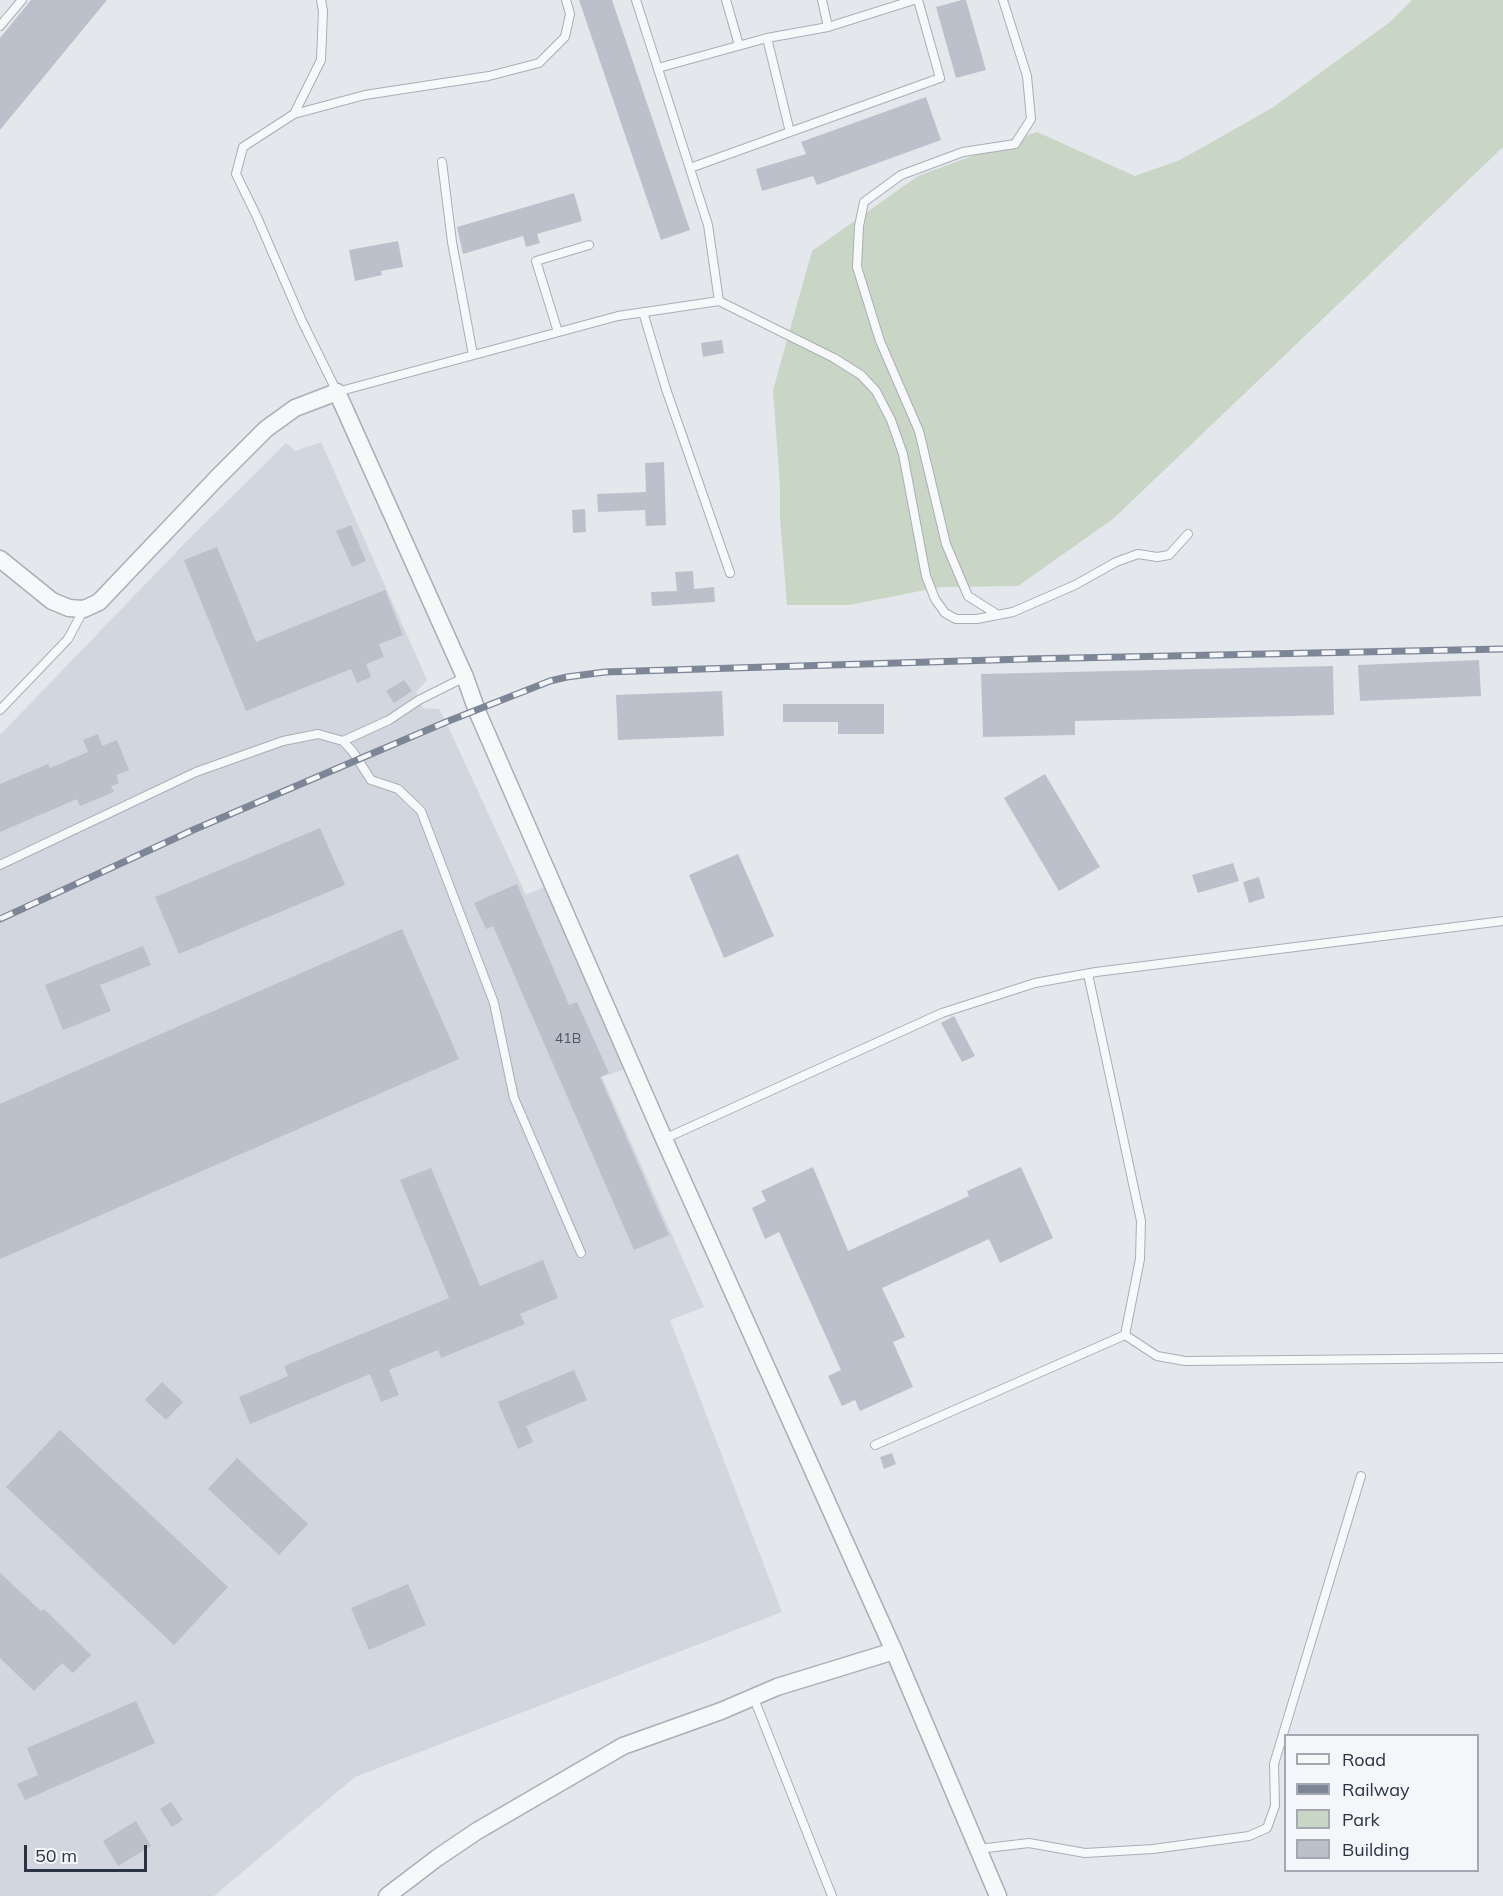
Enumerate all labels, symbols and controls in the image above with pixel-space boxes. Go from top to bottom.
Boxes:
house number: 41В [555,1031,581,1047]
legend [1284,1734,1479,1872]
text: Road [1342,1748,1386,1771]
text: Railway [1342,1778,1410,1801]
text: Park [1342,1808,1380,1831]
scale bar [27,1833,150,1871]
text: Building [1342,1838,1410,1861]
text: 50 m [35,1844,77,1867]

